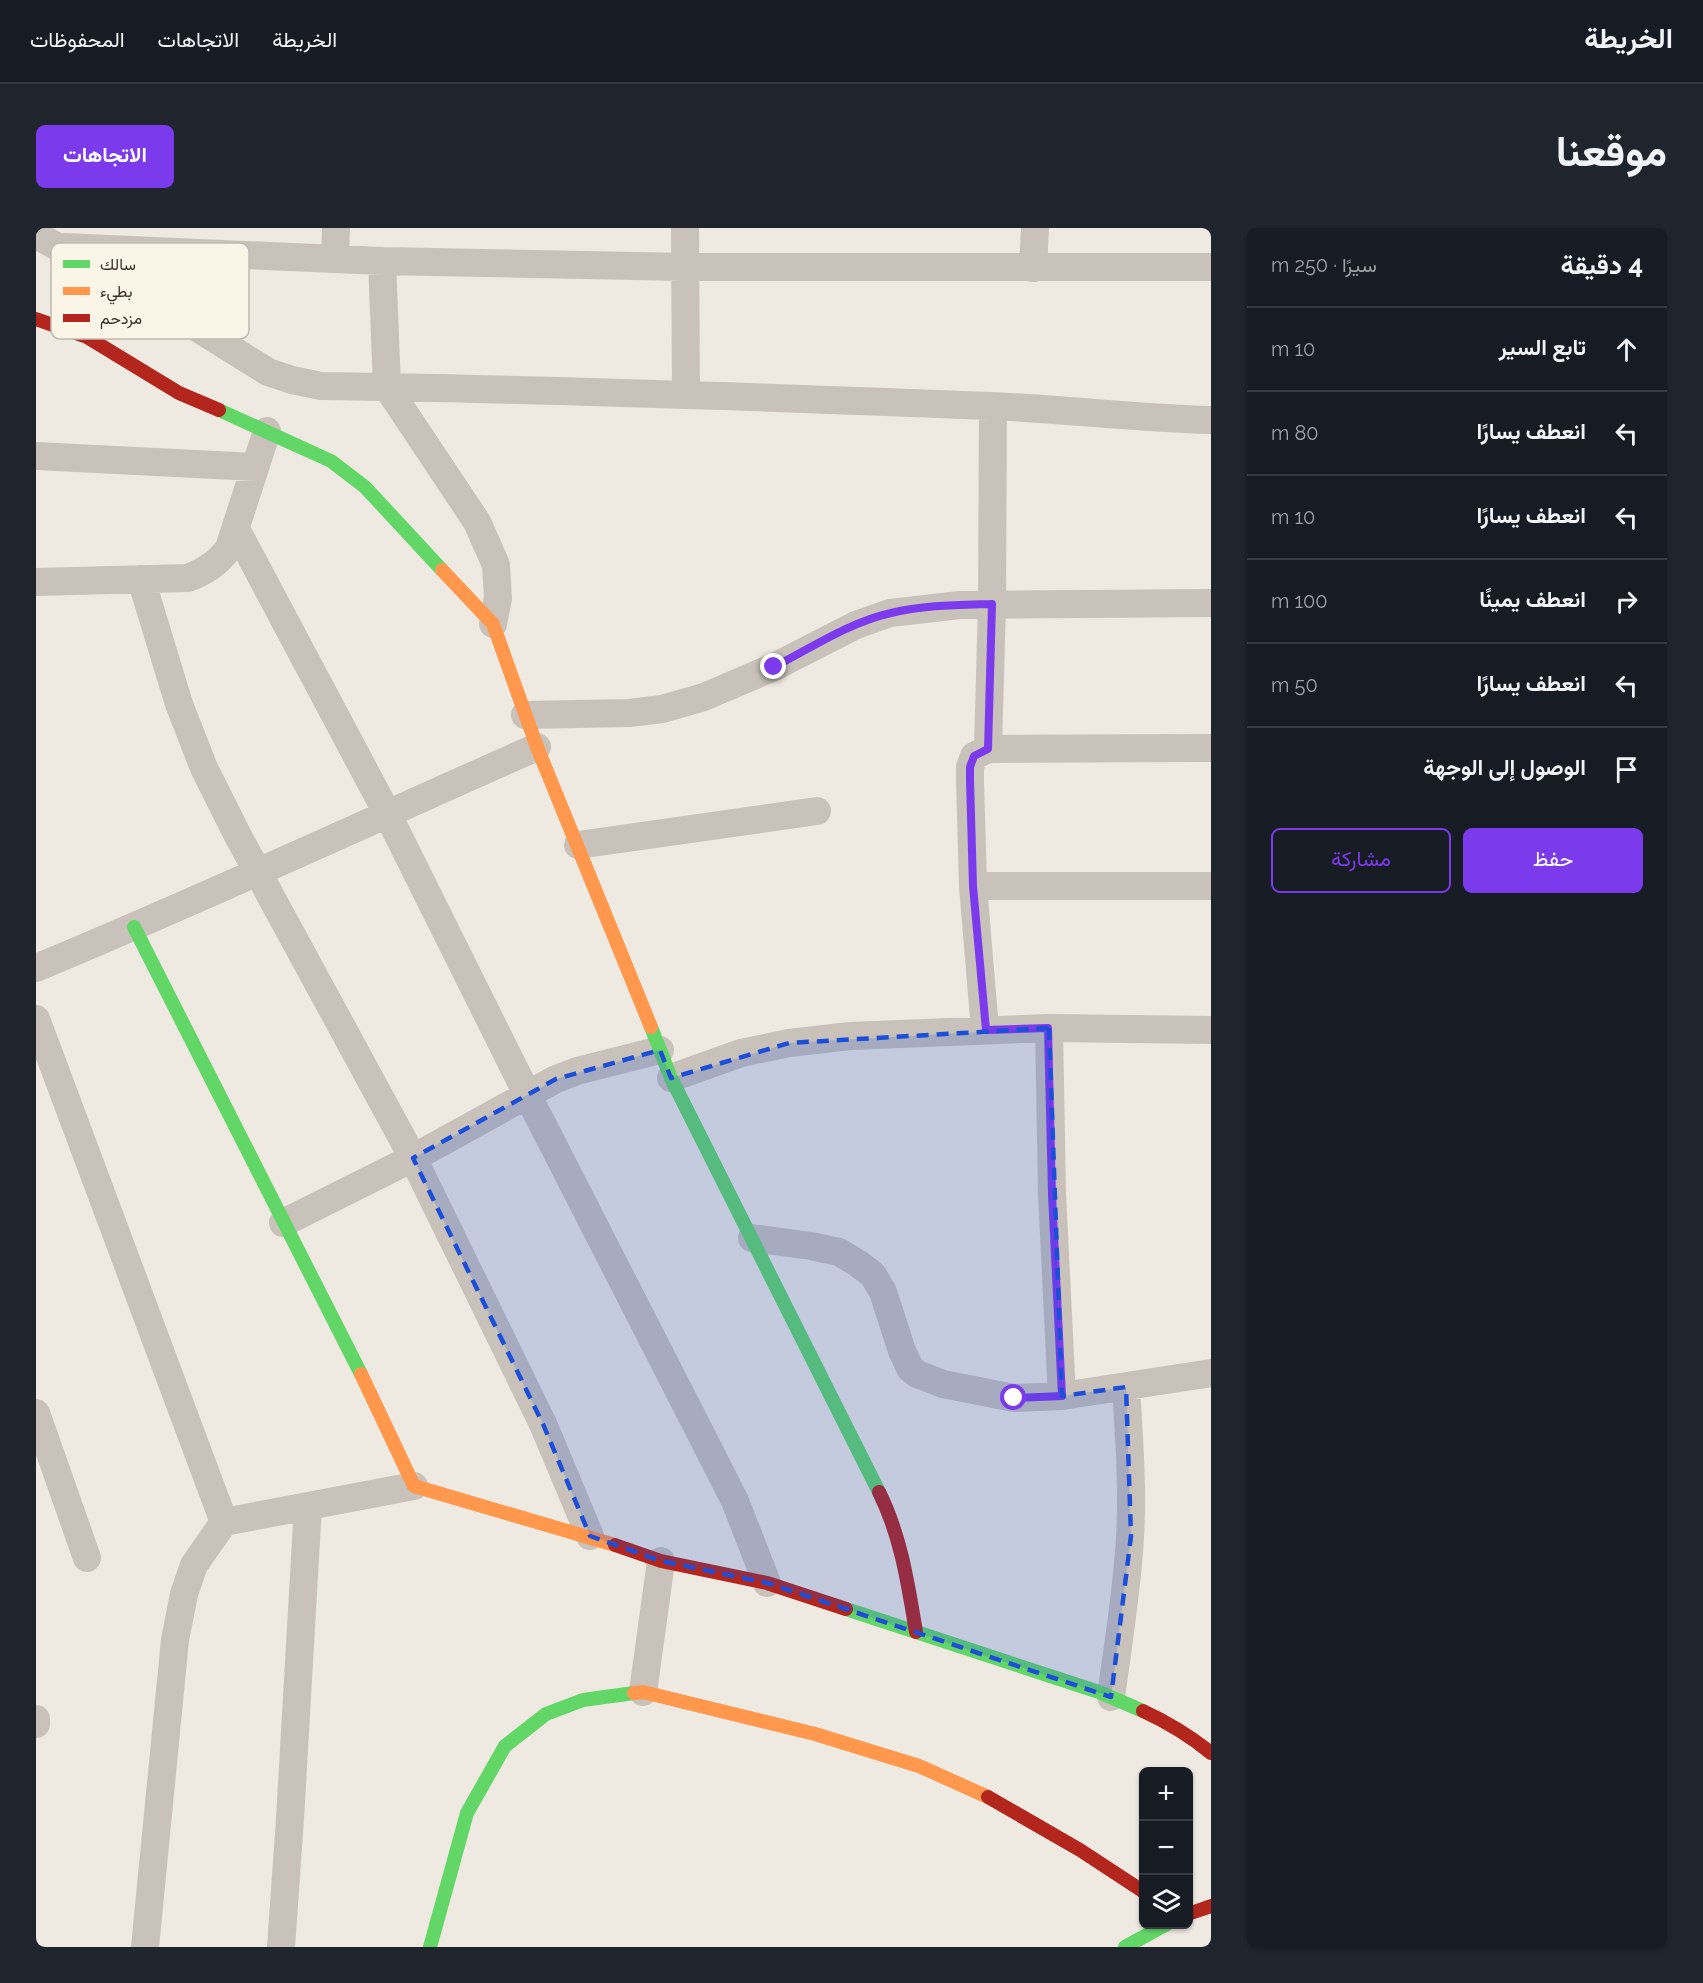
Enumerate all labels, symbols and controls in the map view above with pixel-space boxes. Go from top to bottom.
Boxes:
text: الخريطة [1584,22,1673,55]
text: المحفوظات [30,27,125,52]
text: الاتجاهات [158,27,239,52]
text: الخريطة [272,27,337,52]
button: الاتجاهات [36,125,174,188]
text: موقعنا [1556,127,1667,176]
legend [51,243,249,339]
text: 4 دقيقة [1561,250,1643,280]
text: سيرًا · 250 m [1271,253,1377,277]
text: سالك [100,255,136,274]
text: بطيء [100,282,132,305]
text: مزدحم [100,309,142,329]
icon: ahead [1610,333,1643,366]
text: تابع السير [1499,334,1586,360]
text: 10 m [1271,337,1315,361]
icon: left [1610,417,1643,450]
text: انعطف يسارًا [1477,418,1586,444]
text: 80 m [1271,421,1319,445]
icon: left [1610,501,1643,534]
text: انعطف يسارًا [1477,502,1586,528]
text: 10 m [1271,505,1315,529]
icon: right [1610,585,1643,618]
text: انعطف يمينًا [1479,586,1586,612]
text: 100 m [1271,589,1328,613]
route end [760,653,786,679]
icon: left [1610,669,1643,702]
text: انعطف يسارًا [1477,670,1586,696]
text: 50 m [1271,673,1318,697]
icon: arrive [1610,753,1643,786]
text: الوصول إلى الوجهة [1423,754,1586,780]
button: مشاركة [1271,828,1451,893]
button: حفظ [1463,828,1643,893]
route start [1000,1384,1026,1410]
map controls [1139,1767,1193,1929]
button: + [1139,1767,1193,1821]
button: − [1139,1821,1193,1875]
button: layers [1139,1875,1193,1929]

